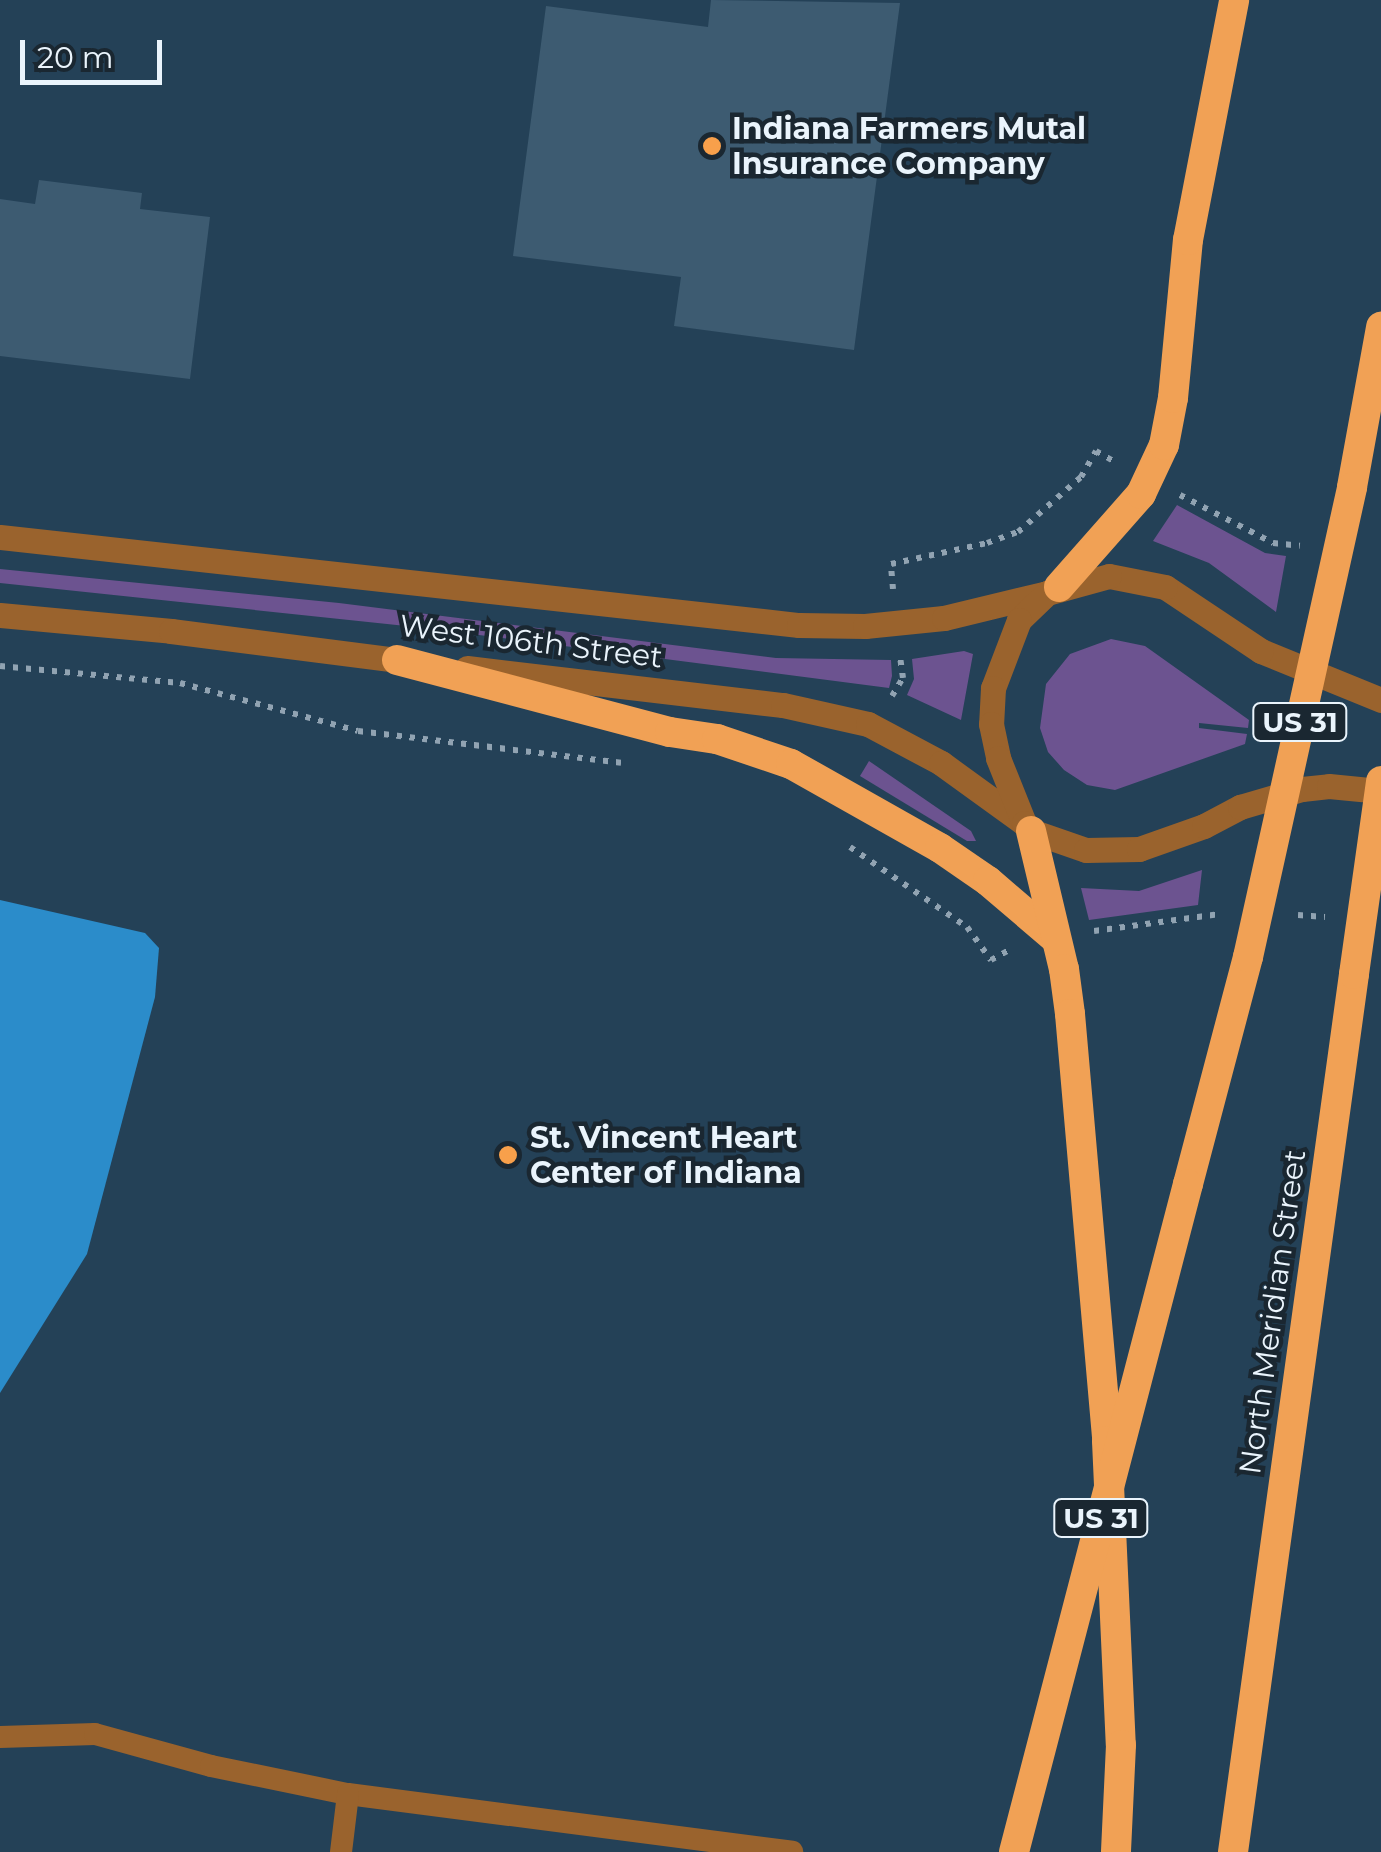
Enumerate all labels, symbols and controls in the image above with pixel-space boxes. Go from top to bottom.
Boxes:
scale bar [25,20,168,82]
text: 20 m [37,39,114,76]
place label: Indiana Farmers Mutal Insurance Company [732,111,1086,182]
marker: Indiana Farmers Mutal Insurance Company [701,135,723,157]
street label: West 106th Street [398,608,664,676]
road number: US 31 [1250,699,1350,745]
place label: St. Vincent Heart Center of Indiana [530,1120,802,1190]
marker: St. Vincent Heart Center of Indiana [495,1142,521,1168]
street label: North Meridian Street [1232,1147,1314,1477]
road number: US 31 [1051,1495,1151,1541]

